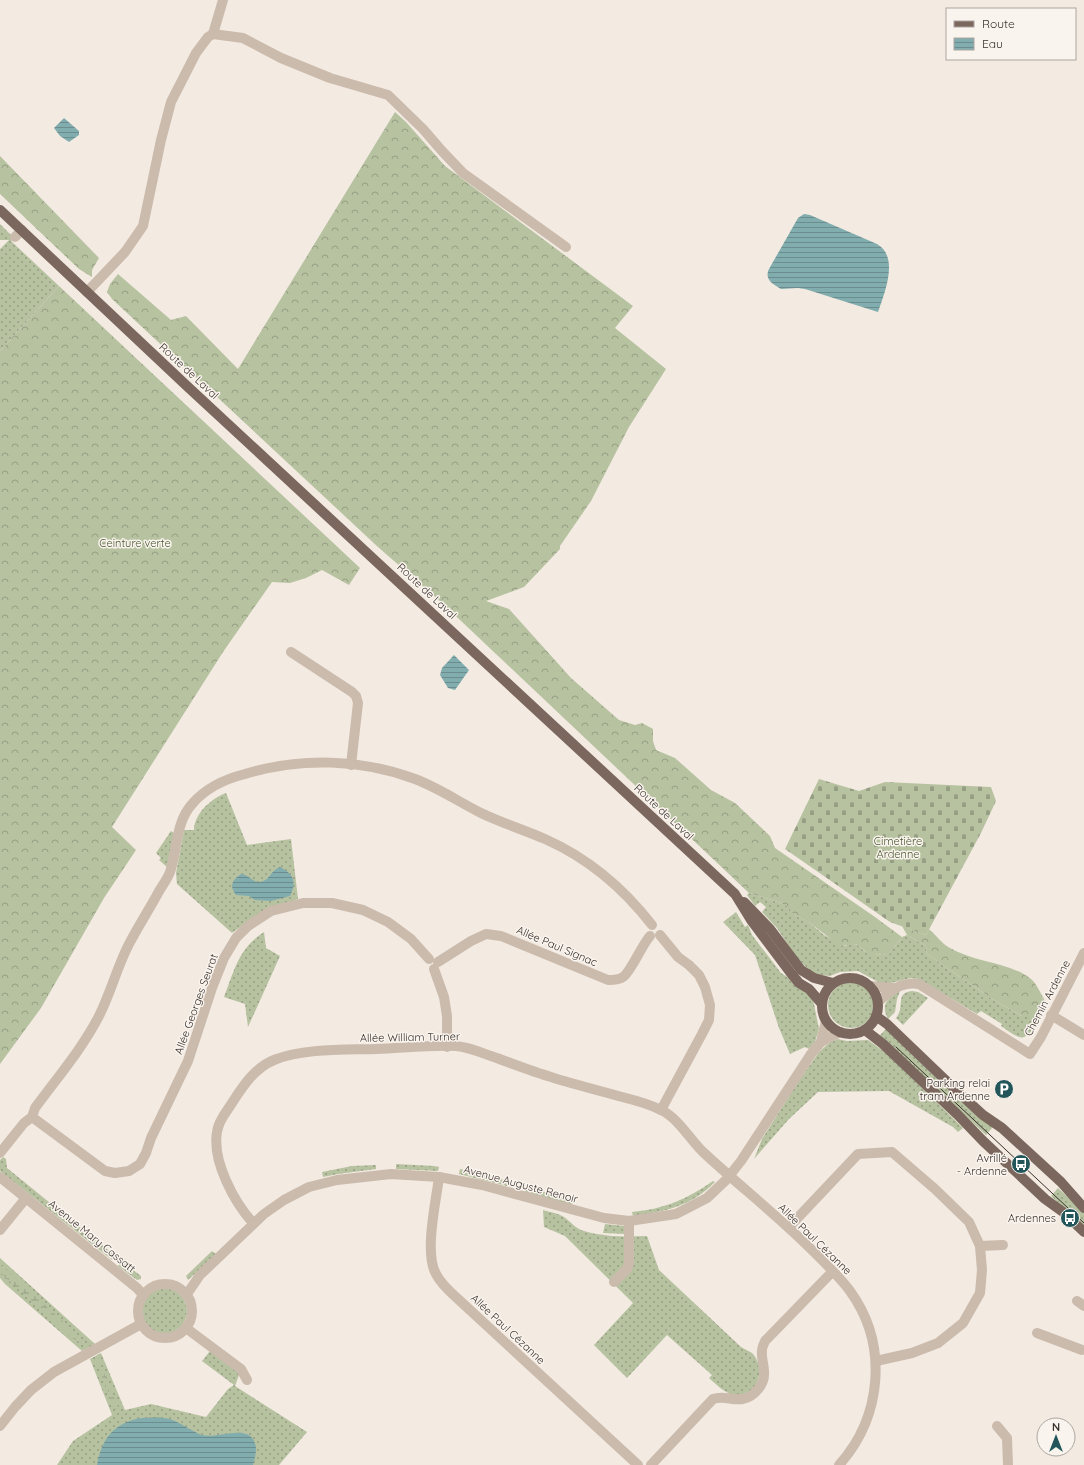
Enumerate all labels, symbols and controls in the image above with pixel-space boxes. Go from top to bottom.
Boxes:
legend [946,8,1076,60]
text: Route [982,16,1015,31]
text: Eau [982,36,1003,51]
street label: Route de Laval [156,340,222,402]
park label: Ceinture verte [99,536,171,550]
street label: Route de Laval [394,560,460,622]
street label: Route de Laval [631,781,697,843]
park label: Cimetière Ardenne [874,834,922,861]
street label: Allée Paul Signac [514,923,600,969]
street label: Allée Georges Seurat [171,951,221,1056]
street label: Chemin Ardenne [1021,957,1073,1039]
street label: Allée William Turner [360,1029,461,1045]
place label: Parking relai tram Ardenne [920,1076,990,1103]
parking icon: Parking relai tram Ardenne [993,1078,1015,1100]
place label: Avrillé - Ardenne [957,1151,1007,1178]
bus stop icon: Avrillé - Ardenne [1010,1153,1032,1175]
street label: Avenue Auguste Renoir [462,1162,581,1206]
street label: Avenue Mary Cassatt [46,1196,139,1276]
street label: Allée Paul Cézanne [775,1200,855,1278]
bus stop icon: Ardennes [1059,1207,1081,1229]
place label: Ardennes [1008,1211,1056,1225]
street label: Allée Paul Cézanne [468,1291,548,1367]
north arrow [1036,1417,1076,1457]
text: N [1052,1420,1060,1434]

